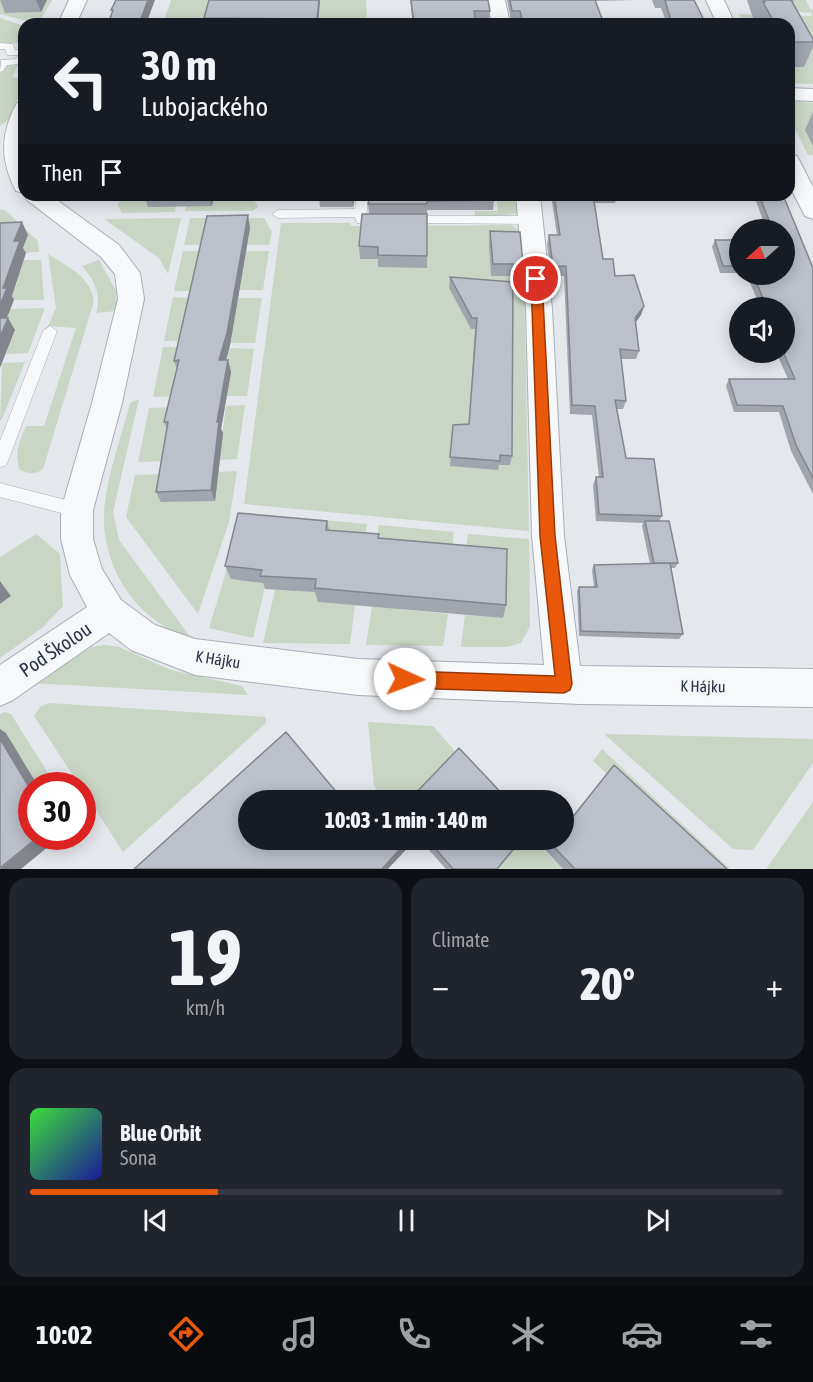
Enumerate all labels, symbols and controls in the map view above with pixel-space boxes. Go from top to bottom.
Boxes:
text: 30 m [141,41,216,89]
icon: left [42,42,120,120]
text: Lubojackého [141,91,268,122]
icon: arrive [95,156,128,189]
text: Then [42,160,83,186]
north arrow [729,219,795,285]
map controls [729,219,795,363]
pin [510,253,561,304]
icon: arrive [519,262,552,295]
button: sound [729,297,795,363]
street label: Pod Školou [15,617,95,681]
street label: K Hájku [194,647,242,672]
position arrow [373,647,437,711]
street label: K Hájku [680,677,726,696]
speed limit sign: 30 [18,772,96,850]
text: 10:03 · 1 min · 140 m [325,807,487,833]
text: 19 [169,912,242,1002]
text: Climate [432,928,489,951]
text: 20° [580,958,635,1010]
text: − [432,966,449,1004]
text: + [766,966,783,1004]
text: km/h [186,996,225,1019]
text: Blue Orbit [120,1120,201,1146]
text: Sona [120,1146,157,1169]
icon: previous [139,1204,172,1237]
icon: pause [390,1204,423,1237]
icon: next [641,1204,674,1237]
icon: directions [165,1313,207,1355]
icon: music [279,1313,321,1355]
icon: phone [393,1313,435,1355]
icon: climate [507,1313,549,1355]
icon: car [621,1313,663,1355]
icon: filters [735,1313,777,1355]
text: 10:02 [36,1319,93,1350]

